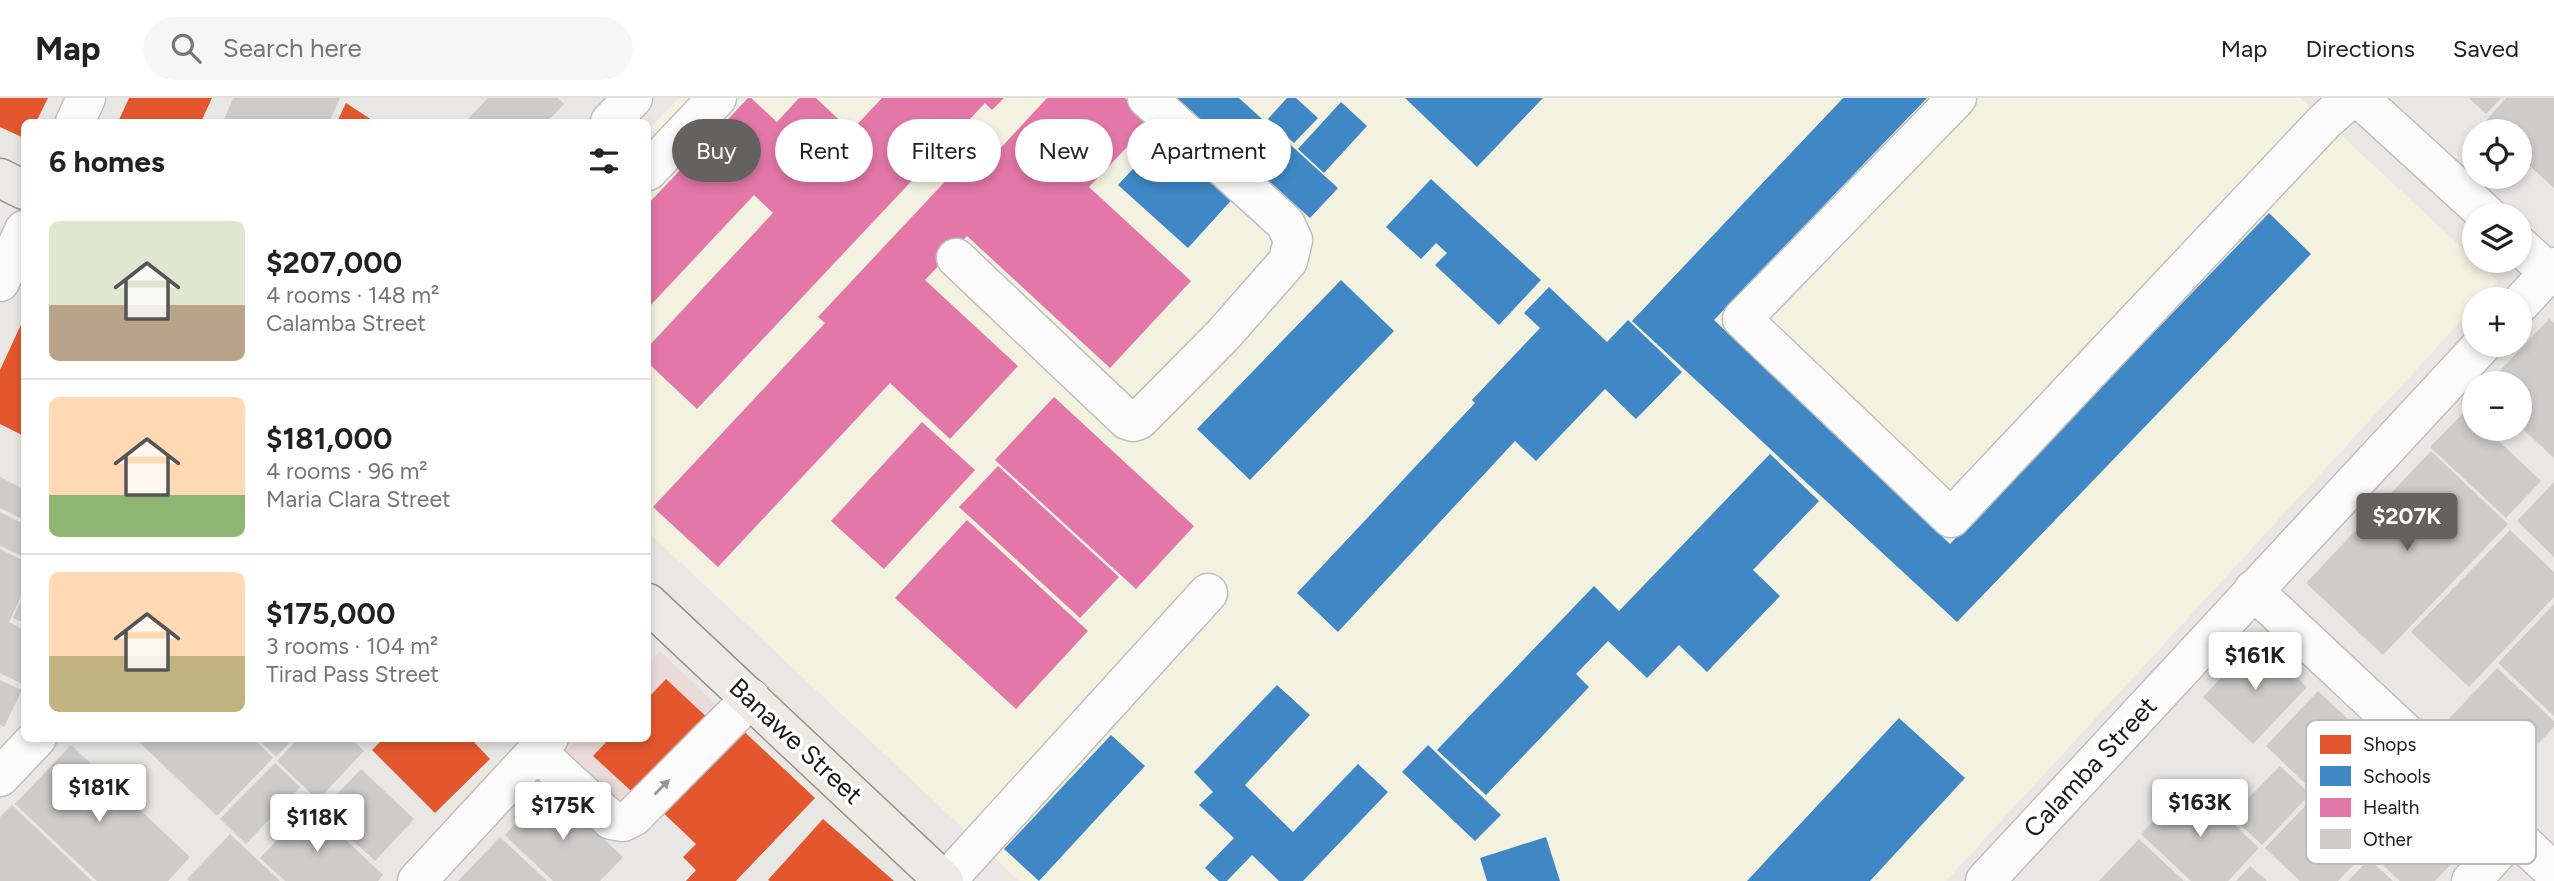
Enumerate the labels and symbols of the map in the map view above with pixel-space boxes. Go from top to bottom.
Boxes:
pin: $207K [2358,494,2456,553]
pin: $161K [2206,632,2304,692]
street label: Banawe Street [723,671,869,811]
street label: Calamba Street [2017,690,2163,844]
legend [2306,720,2536,864]
text: Shops [2363,733,2417,756]
pin: $181K [50,764,148,824]
text: Schools [2363,765,2431,788]
one-way arrow [654,779,670,796]
pin: $163K [2151,780,2249,839]
pin: $175K [514,782,612,842]
pin: $118K [268,794,366,854]
text: Health [2363,796,2419,819]
text: Other [2363,828,2413,851]

